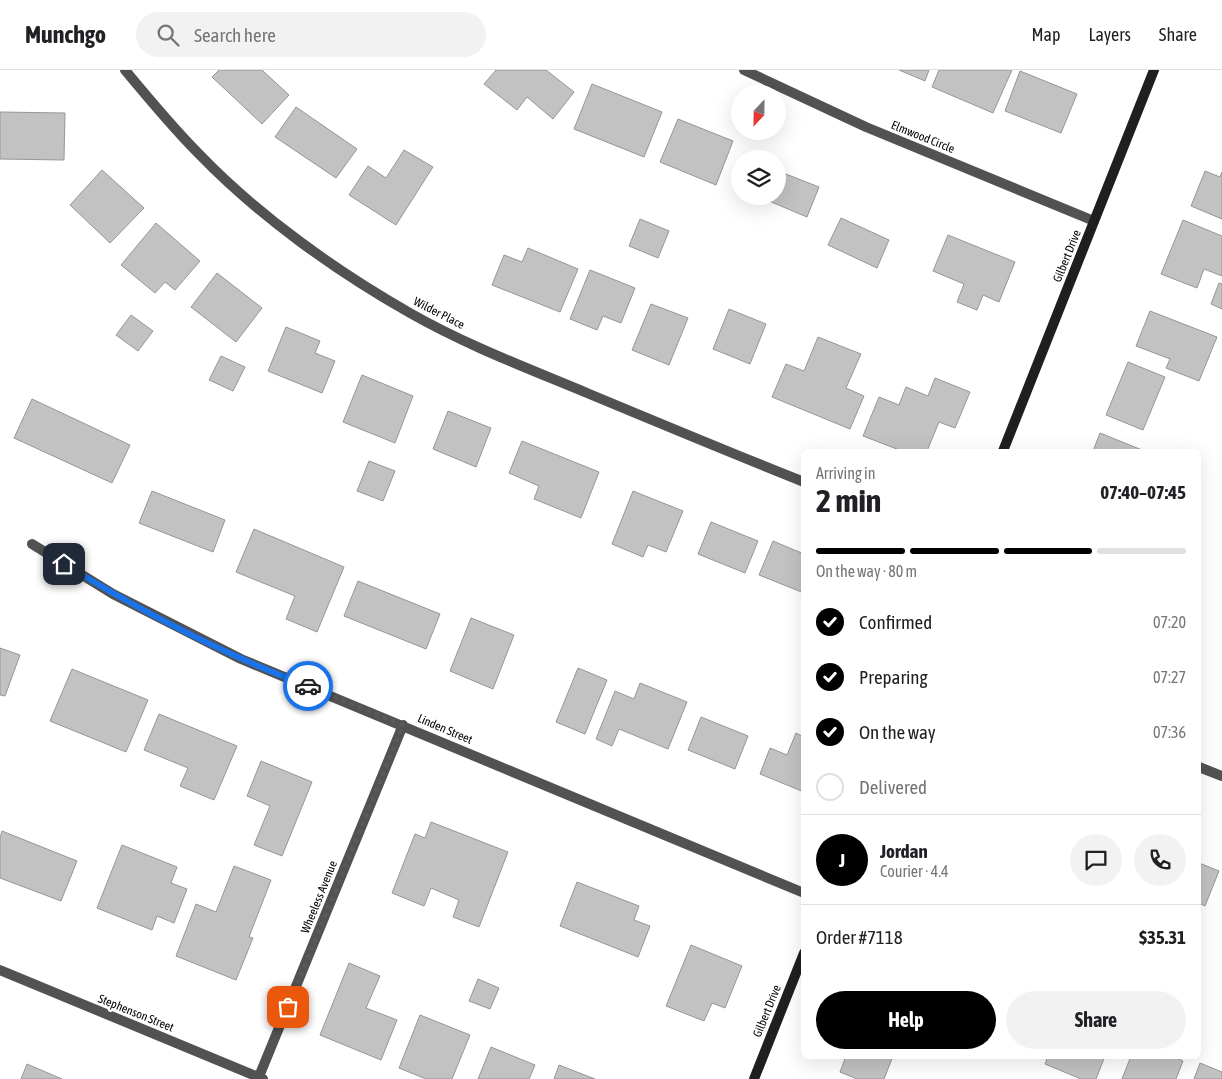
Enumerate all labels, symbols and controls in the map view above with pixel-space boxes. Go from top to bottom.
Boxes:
search box [136,12,486,57]
text: Munchgo [25,21,106,48]
icon: search [154,21,182,49]
text: Search here [194,24,276,46]
text: Map [1031,24,1060,45]
text: Layers [1088,24,1131,45]
text: Share [1159,24,1197,45]
north arrow [731,85,786,140]
map controls [731,85,786,205]
street label: Elmwood Circle [889,118,957,156]
button: layers [731,150,786,205]
street label: Gilbert Drive [1050,228,1084,284]
street label: Wilder Place [411,294,467,332]
text: Arriving in [816,464,876,482]
text: 07:40–07:45 [1100,481,1186,503]
text: 2 min [816,482,881,519]
pin [43,543,85,585]
icon: home [50,550,78,578]
text: On the way · 80 m [816,562,917,580]
icon: check [816,608,844,636]
text: Confirmed [859,611,932,633]
text: 07:20 [1153,613,1186,631]
courier [283,661,333,711]
icon: check [816,663,844,691]
text: Preparing [859,666,928,688]
text: 07:27 [1153,668,1186,686]
icon: car [294,672,322,700]
street label: Linden Street [415,711,475,747]
icon: check [816,718,844,746]
text: On the way [859,721,936,743]
text: 07:36 [1153,723,1186,741]
text: Delivered [859,776,927,798]
button: chat [1070,834,1122,886]
button: phone [1134,834,1186,886]
text: Jordan [880,840,928,862]
text: J [839,849,845,871]
street label: Wheeless Avenue [298,859,340,935]
text: Courier · 4.4 [880,862,949,880]
text: Order #7118 [816,926,903,948]
text: $35.31 [1139,926,1186,948]
street label: Gilbert Drive [750,983,784,1039]
pin [267,986,309,1028]
street label: Stephenson Street [96,991,176,1035]
button: Help [816,991,996,1049]
button: Share [1006,991,1186,1049]
icon: bag [274,993,302,1021]

